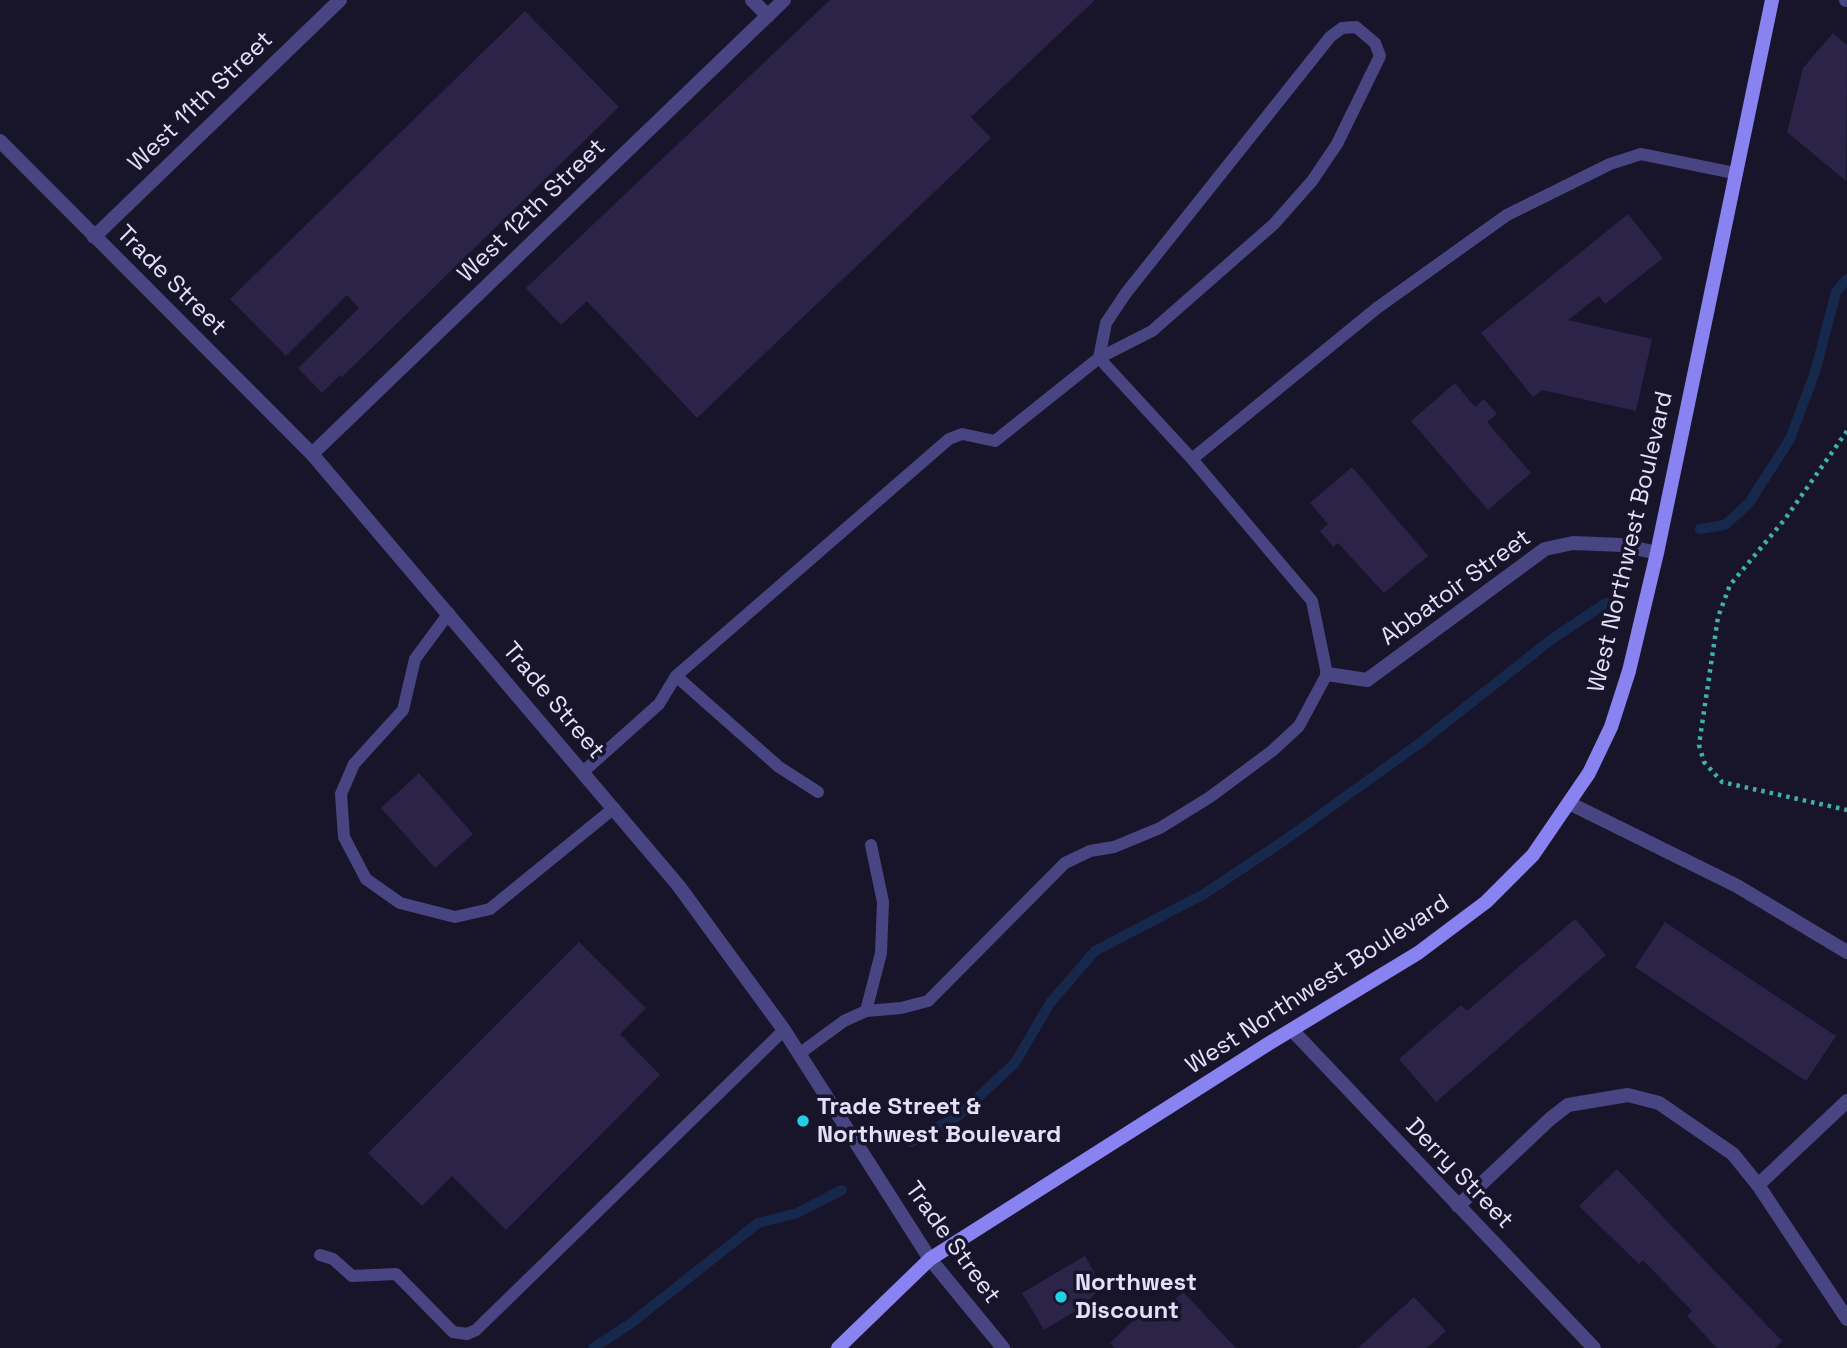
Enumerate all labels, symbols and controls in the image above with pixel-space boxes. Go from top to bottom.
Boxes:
street label: West 11th Street [123,26,279,178]
street label: West 12th Street [452,133,612,289]
street label: Trade Street [110,220,232,342]
street label: West Northwest Boulevard [1582,389,1680,695]
street label: Abbatoir Street [1375,524,1537,652]
street label: Trade Street [496,637,610,765]
street label: West Northwest Boulevard [1181,889,1455,1081]
place label: Trade Street & Northwest Boulevard [817,1093,1061,1149]
marker: Trade Street & Northwest Boulevard [795,1113,811,1129]
street label: Derry Street [1399,1113,1519,1235]
street label: Trade Street [898,1176,1006,1310]
place label: Northwest Discount [1075,1269,1197,1325]
marker: Northwest Discount [1053,1289,1069,1305]

